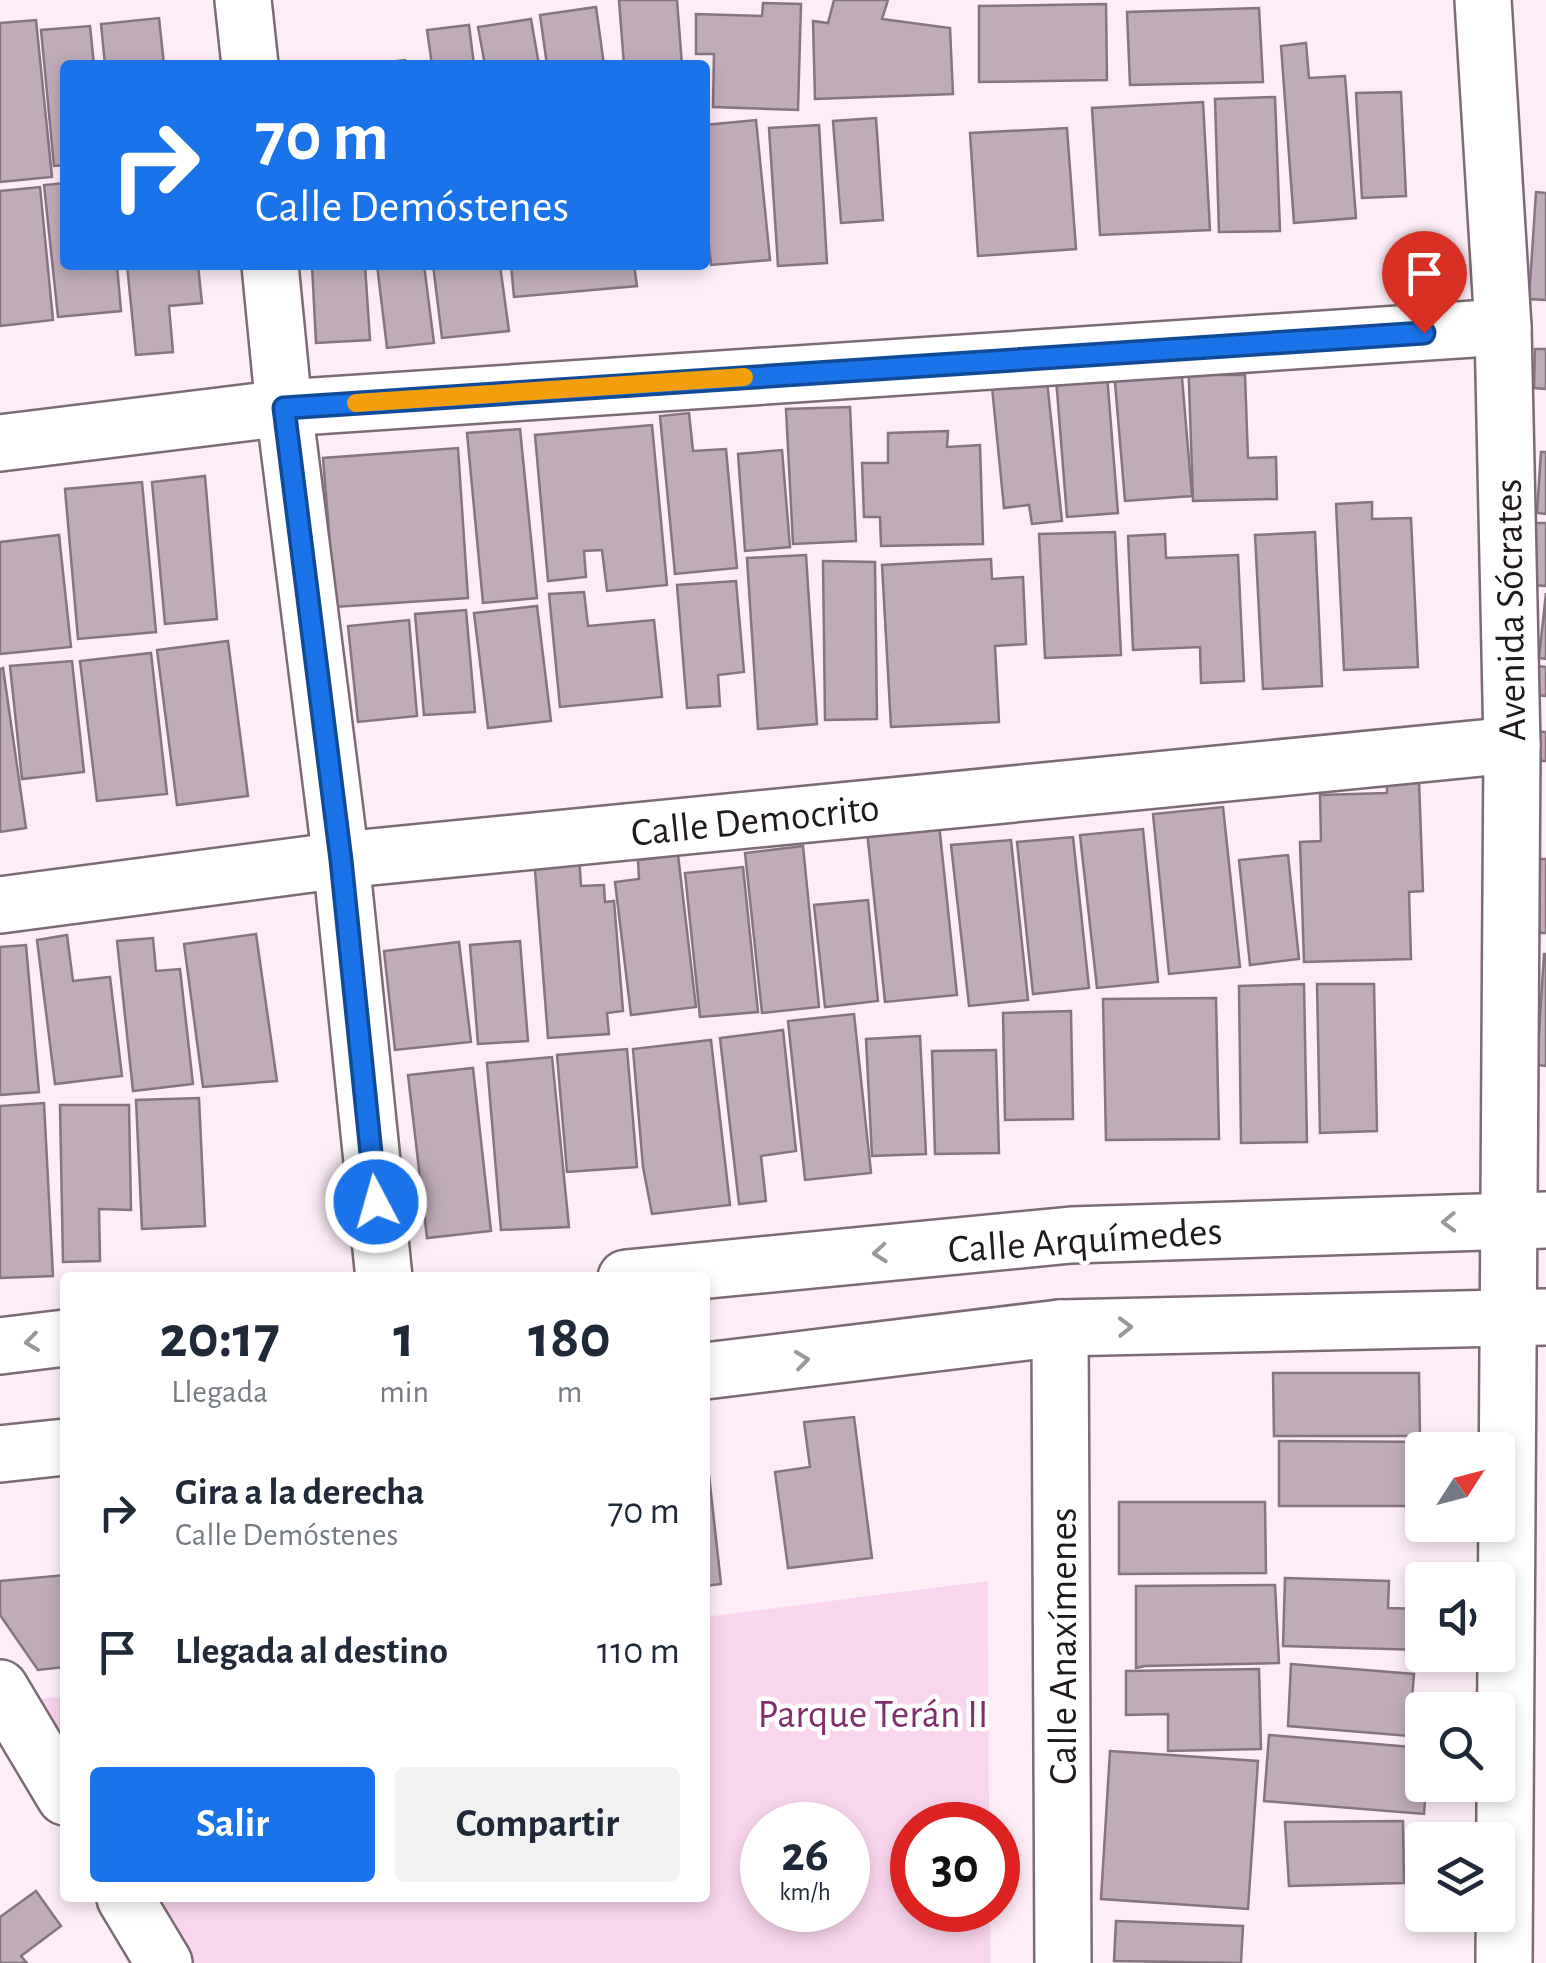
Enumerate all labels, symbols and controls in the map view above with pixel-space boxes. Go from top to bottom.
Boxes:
icon: right [90,100,220,230]
text: 70 m [255,103,389,173]
text: Calle Demóstenes [255,185,569,230]
pin [1382,231,1467,334]
icon: arrive [1397,246,1452,301]
street label: Avenida Sócrates [1489,478,1533,742]
street label: Calle Democrito [629,788,881,854]
position arrow [324,1150,428,1254]
street label: Calle Arquímedes [947,1211,1223,1271]
one-way arrow [1440,1212,1456,1233]
one-way arrow [871,1242,887,1264]
text: 20:17 [159,1308,280,1368]
text: 1 [393,1308,415,1368]
text: 180 [528,1308,611,1368]
one-way arrow [1117,1316,1133,1337]
one-way arrow [24,1331,40,1352]
one-way arrow [793,1350,810,1371]
text: Llegada [171,1376,268,1408]
text: min [379,1376,429,1408]
text: m [557,1376,582,1408]
north arrow [1405,1432,1515,1542]
map controls [1405,1432,1515,1932]
text: Gira a la derecha [175,1474,425,1512]
icon: right [90,1485,145,1540]
text: 70 m [607,1493,680,1531]
street label: Calle Anaxímenes [1044,1507,1084,1785]
text: Calle Demóstenes [175,1519,398,1551]
button: sound [1405,1562,1515,1672]
icon: arrive [90,1625,145,1680]
text: Llegada al destino [175,1633,448,1671]
text: 110 m [597,1633,680,1671]
button: search [1405,1692,1515,1802]
park label: Parque Terán II [757,1695,989,1735]
button: Salir [90,1767,375,1882]
button: Compartir [395,1767,680,1882]
speed limit sign: 30 [890,1802,1020,1932]
button: layers [1405,1822,1515,1932]
text: 26 [781,1830,829,1880]
text: km/h [779,1880,831,1905]

